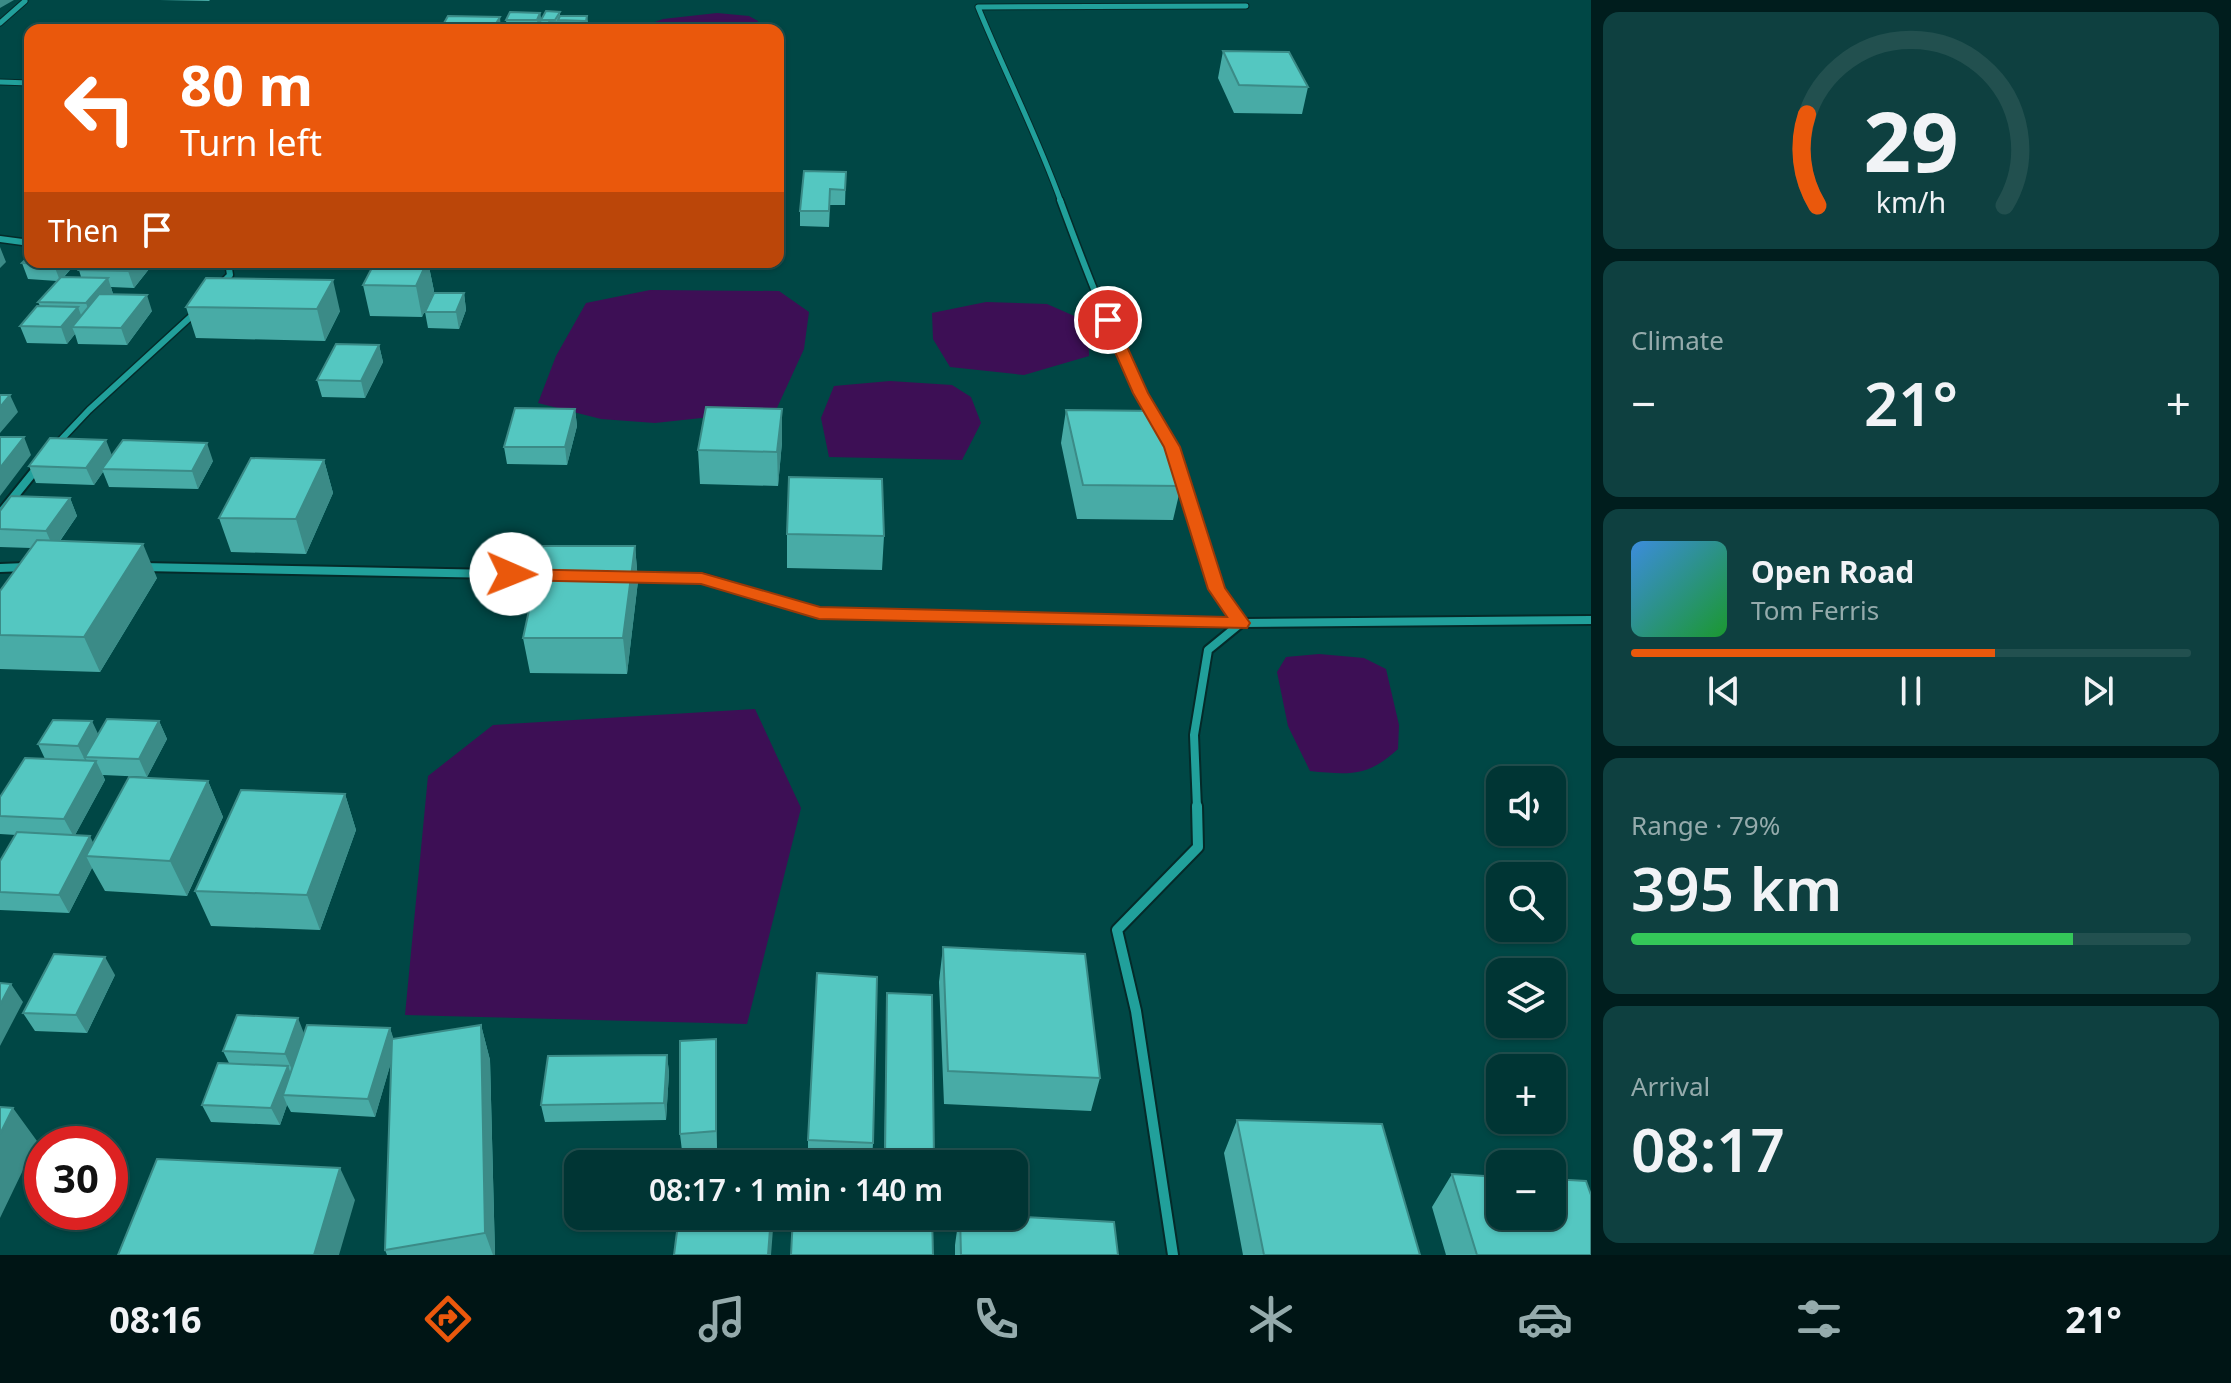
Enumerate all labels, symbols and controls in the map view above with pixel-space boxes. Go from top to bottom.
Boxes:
text: 80 m [180,46,313,122]
icon: left [48,56,152,160]
text: 29 [1863,83,1959,196]
text: Turn left [180,118,322,167]
text: km/h [1876,182,1946,221]
icon: arrive [135,208,179,252]
text: Then [48,210,119,251]
pin [1074,286,1142,354]
icon: arrive [1086,298,1130,342]
text: Climate [1631,322,1724,358]
text: 21° [1864,362,1958,444]
text: − [1631,373,1656,433]
text: + [2166,373,2191,433]
position arrow [469,532,553,616]
text: Open Road [1751,551,1914,592]
text: Tom Ferris [1751,592,1879,628]
icon: previous [1702,669,1746,713]
icon: pause [1889,669,1933,713]
icon: next [2076,669,2120,713]
map controls [1486,766,1566,1230]
button: sound [1486,766,1566,846]
text: Range · 79% [1631,807,1780,843]
text: 395 km [1631,847,1842,929]
button: search [1486,862,1566,942]
button: layers [1486,958,1566,1038]
button: + [1486,1054,1566,1134]
text: Arrival [1631,1068,1710,1104]
text: 08:17 [1631,1108,1785,1190]
speed limit sign: 30 [24,1126,128,1230]
button: − [1486,1150,1566,1230]
text: 08:17 · 1 min · 140 m [649,1169,943,1210]
icon: directions [420,1291,476,1347]
icon: music [694,1291,750,1347]
icon: phone [968,1291,1024,1347]
icon: climate [1243,1291,1299,1347]
icon: car [1517,1291,1573,1347]
icon: filters [1791,1291,1847,1347]
text: 08:16 [109,1295,202,1344]
text: 21° [2065,1295,2122,1344]

